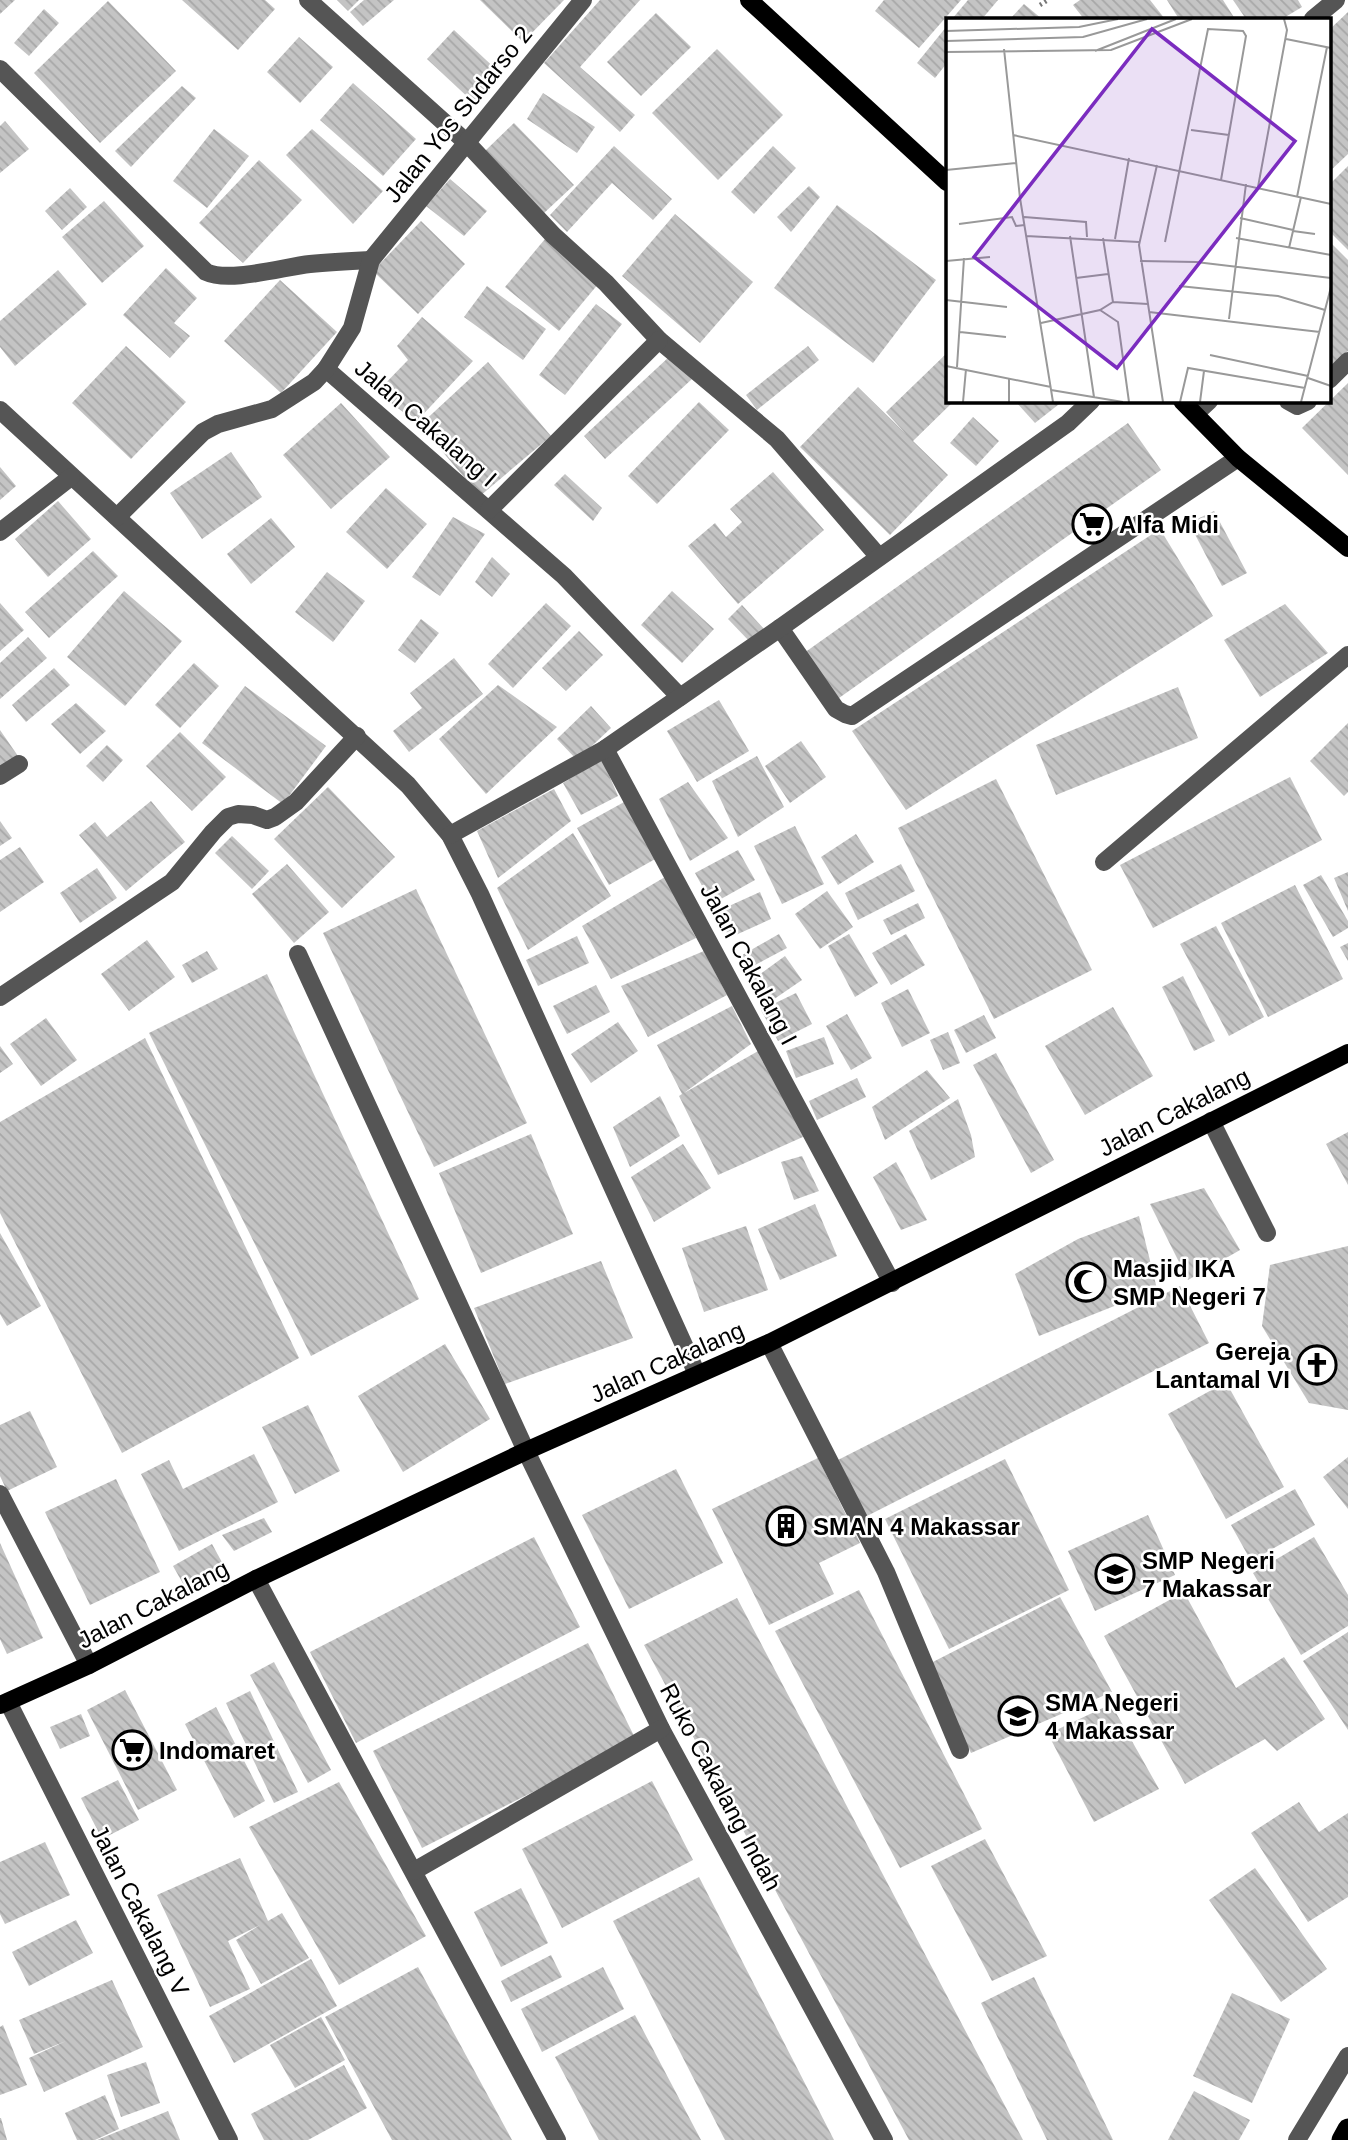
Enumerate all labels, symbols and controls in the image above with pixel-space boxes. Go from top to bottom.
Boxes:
inset map [946,18,1330,402]
street label: Jalan Yos Sudarso 2 [379,20,537,208]
street label: Jalan Cakalang I [350,354,502,492]
supermarket icon: Alfa Midi [1071,503,1113,545]
place label: Alfa Midi [1119,511,1219,538]
street label: Jalan Cakalang I [695,879,803,1049]
street label: Jalan Cakalang [1094,1062,1254,1162]
place label: Masjid IKA SMP Negeri 7 [1113,1255,1266,1310]
mosque icon: Masjid IKA SMP Negeri 7 [1065,1261,1107,1303]
street label: Jalan Cakalang [586,1316,748,1408]
place label: Gereja Lantamal VI [1155,1338,1291,1393]
church icon: Gereja Lantamal VI [1296,1344,1338,1386]
building icon: SMAN 4 Makassar [765,1505,807,1547]
place label: SMAN 4 Makassar [813,1513,1020,1540]
place label: SMP Negeri 7 Makassar [1142,1547,1275,1602]
school or university icon: SMP Negeri 7 Makassar [1094,1553,1136,1595]
street label: Jalan Cakalang [73,1554,233,1654]
street label: Ruko Cakalang Indah [655,1679,787,1895]
place label: SMA Negeri 4 Makassar [1045,1689,1179,1744]
school or university icon: SMA Negeri 4 Makassar [997,1695,1039,1737]
supermarket icon: Indomaret [111,1729,153,1771]
place label: Indomaret [159,1737,275,1764]
street label: Jalan Cakalang V [85,1820,195,2000]

